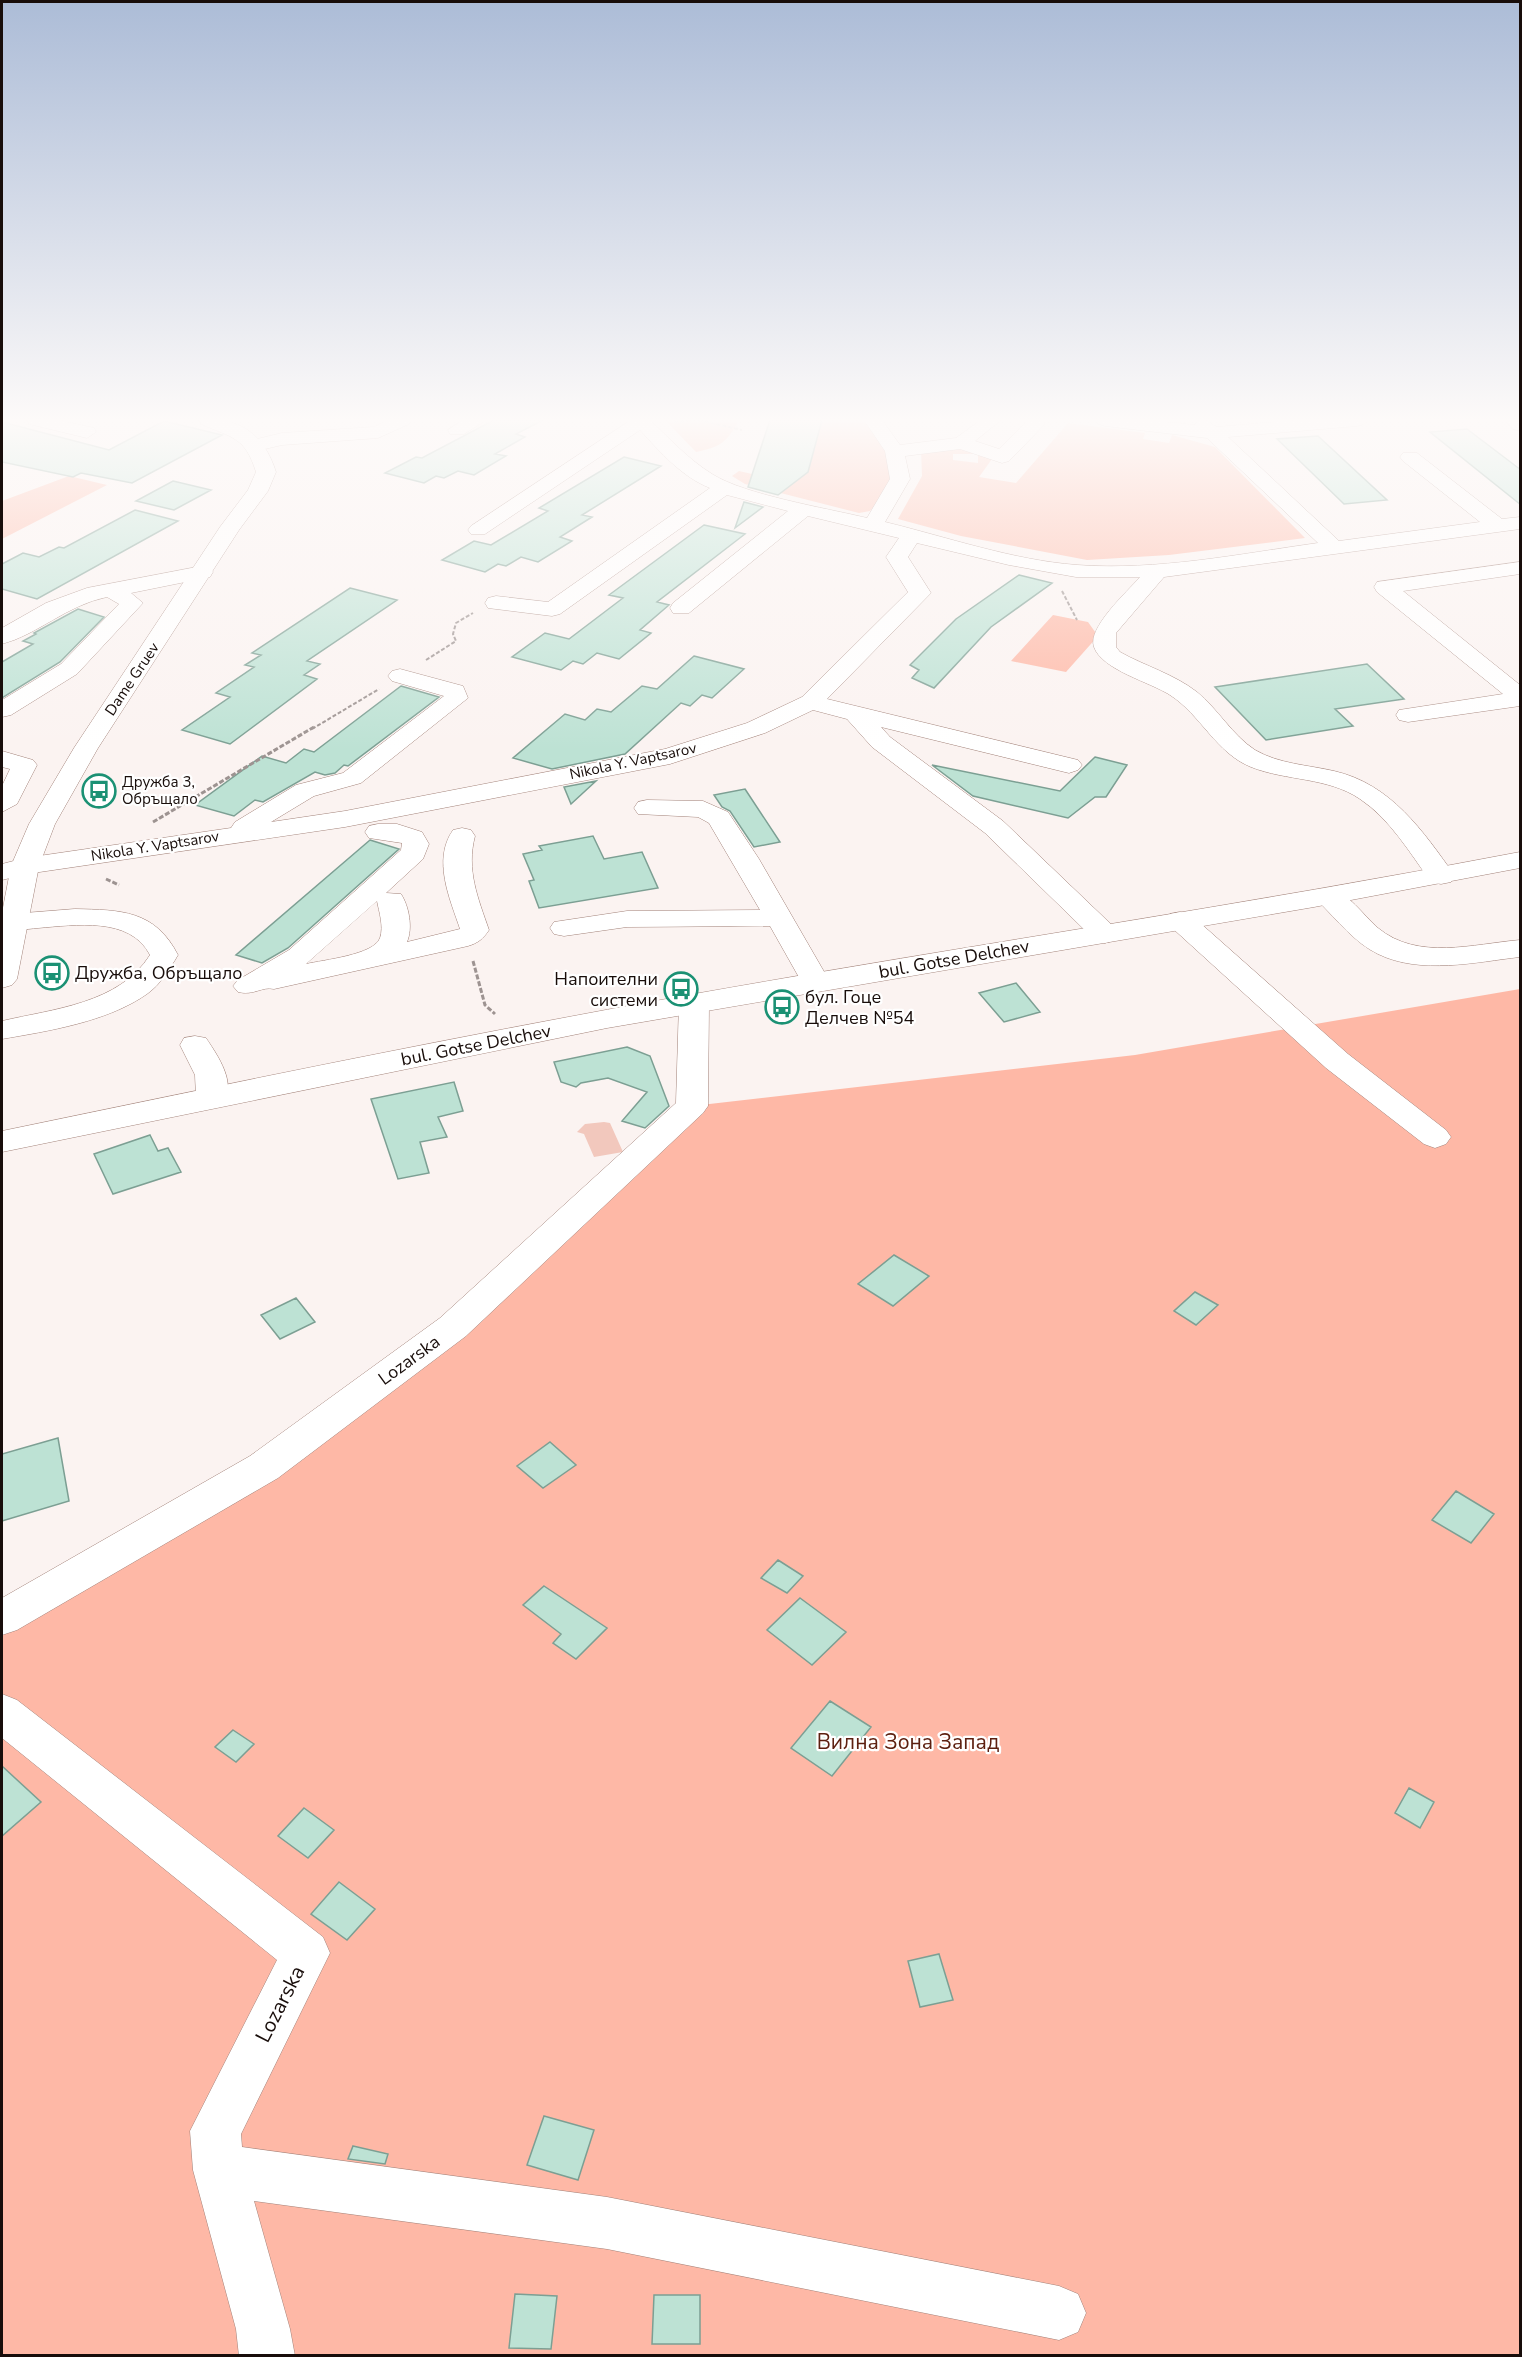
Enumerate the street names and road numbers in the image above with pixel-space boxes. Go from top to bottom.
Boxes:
street label: Dame Gruev [100,638,164,719]
street label: Nikola Y. Vaptsarov [568,738,699,784]
street label: Nikola Y. Vaptsarov [89,826,221,866]
street label: bul. Gotse Delchev [877,934,1032,984]
street label: bul. Gotse Delchev [399,1019,554,1071]
street label: Lozarska [373,1329,445,1391]
street label: Lozarska [249,1961,311,2047]

